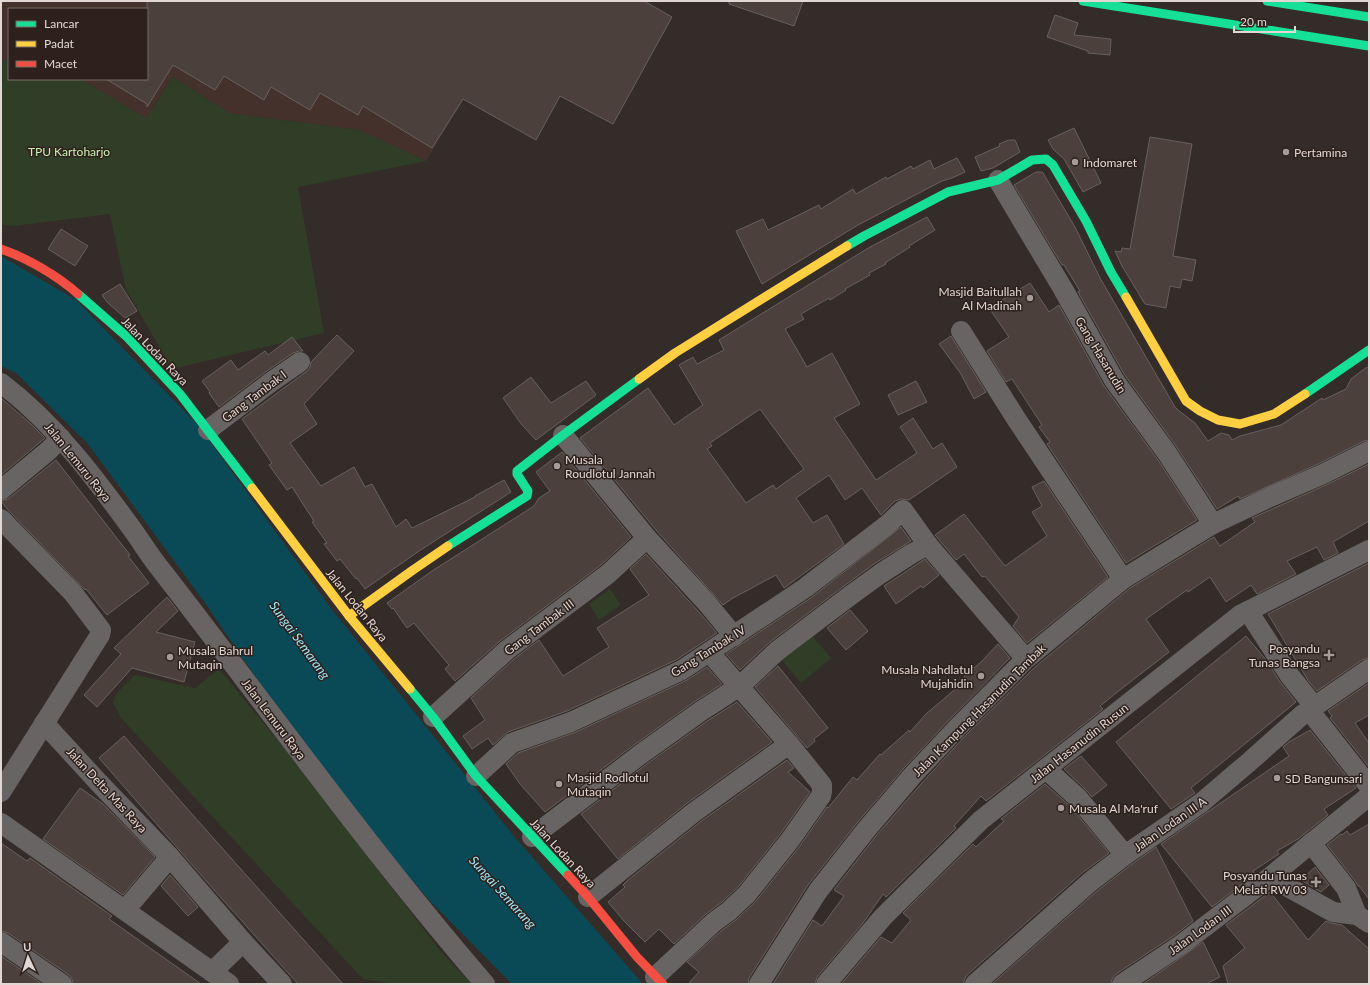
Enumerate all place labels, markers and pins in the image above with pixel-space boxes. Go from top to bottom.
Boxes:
place label: Pertamina [1294,145,1347,160]
marker: Pertamina [1281,147,1291,157]
place label: Indomaret [1083,155,1138,170]
marker: Indomaret [1070,157,1080,167]
place label: Masjid Baitullah Al Madinah [939,284,1022,313]
marker: Masjid Baitullah Al Madinah [1025,293,1035,303]
place label: Musala Roudlotul Jannah [565,452,655,481]
marker: Musala Roudlotul Jannah [552,461,562,471]
place label: Posyandu Tunas Bangsa [1249,641,1320,670]
place label: Musala Bahrul Mutaqin [178,643,253,672]
marker: Posyandu Tunas Bangsa [1323,649,1335,661]
marker: Musala Bahrul Mutaqin [165,652,175,662]
place label: Musala Nahdlatul Mujahidin [881,662,973,691]
marker: Musala Nahdlatul Mujahidin [976,671,986,681]
place label: Masjid Rodlotul Mutaqin [567,770,649,799]
place label: SD Bangunsari [1285,771,1362,786]
marker: SD Bangunsari [1272,773,1282,783]
marker: Masjid Rodlotul Mutaqin [554,779,564,789]
place label: Musala Al Ma'ruf [1069,801,1159,816]
marker: Musala Al Ma'ruf [1056,803,1066,813]
place label: Posyandu Tunas Melati RW 03 [1223,868,1307,897]
marker: Posyandu Tunas Melati RW 03 [1310,876,1322,888]

